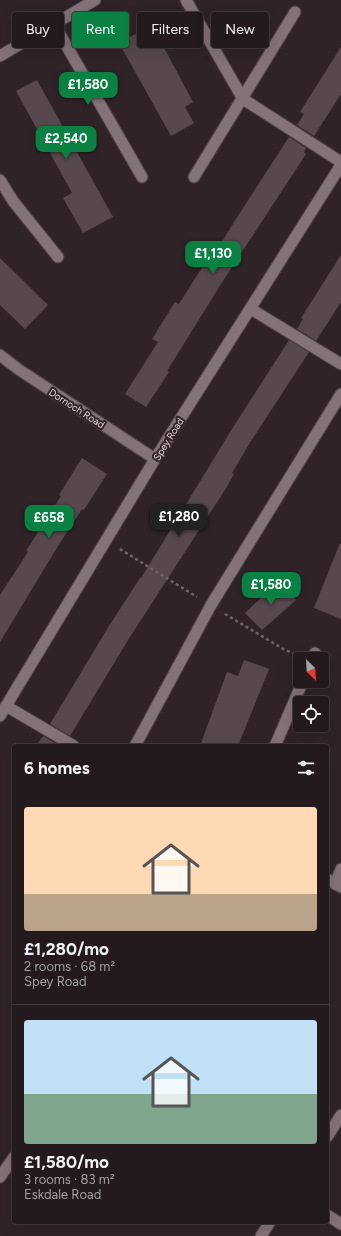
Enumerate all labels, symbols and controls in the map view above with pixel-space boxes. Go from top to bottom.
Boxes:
chip: Buy [12,12,64,48]
chip: Rent [72,12,129,48]
chip: Filters [137,12,203,48]
chip: New [211,12,269,48]
pin: £1,580 [55,72,121,106]
text: £1,580 [68,77,108,92]
pin: £2,540 [33,126,99,160]
text: £2,540 [45,131,87,146]
pin: £1,130 [180,241,246,275]
text: £1,130 [194,246,232,261]
street label: Dornoch Road [46,386,107,431]
street label: Spey Road [150,415,187,463]
pin: £1,280 [146,504,212,538]
pin: £658 [25,505,73,539]
text: £1,280 [159,509,199,524]
text: £658 [34,510,64,525]
pin: £1,580 [238,572,304,606]
text: £1,580 [251,577,291,592]
north arrow [293,652,329,688]
map controls [293,652,329,732]
button: locate [293,696,329,732]
icon: filters [295,757,317,779]
text: 6 homes [24,758,90,778]
icon: home [135,833,207,905]
text: £1,280/mo [24,939,109,959]
text: 2 rooms · 68 m² [24,959,115,974]
text: Spey Road [24,974,87,989]
icon: home [135,1046,207,1118]
text: £1,580/mo [24,1152,109,1172]
text: 3 rooms · 83 m² [24,1172,115,1187]
text: Eskdale Road [24,1187,101,1202]

